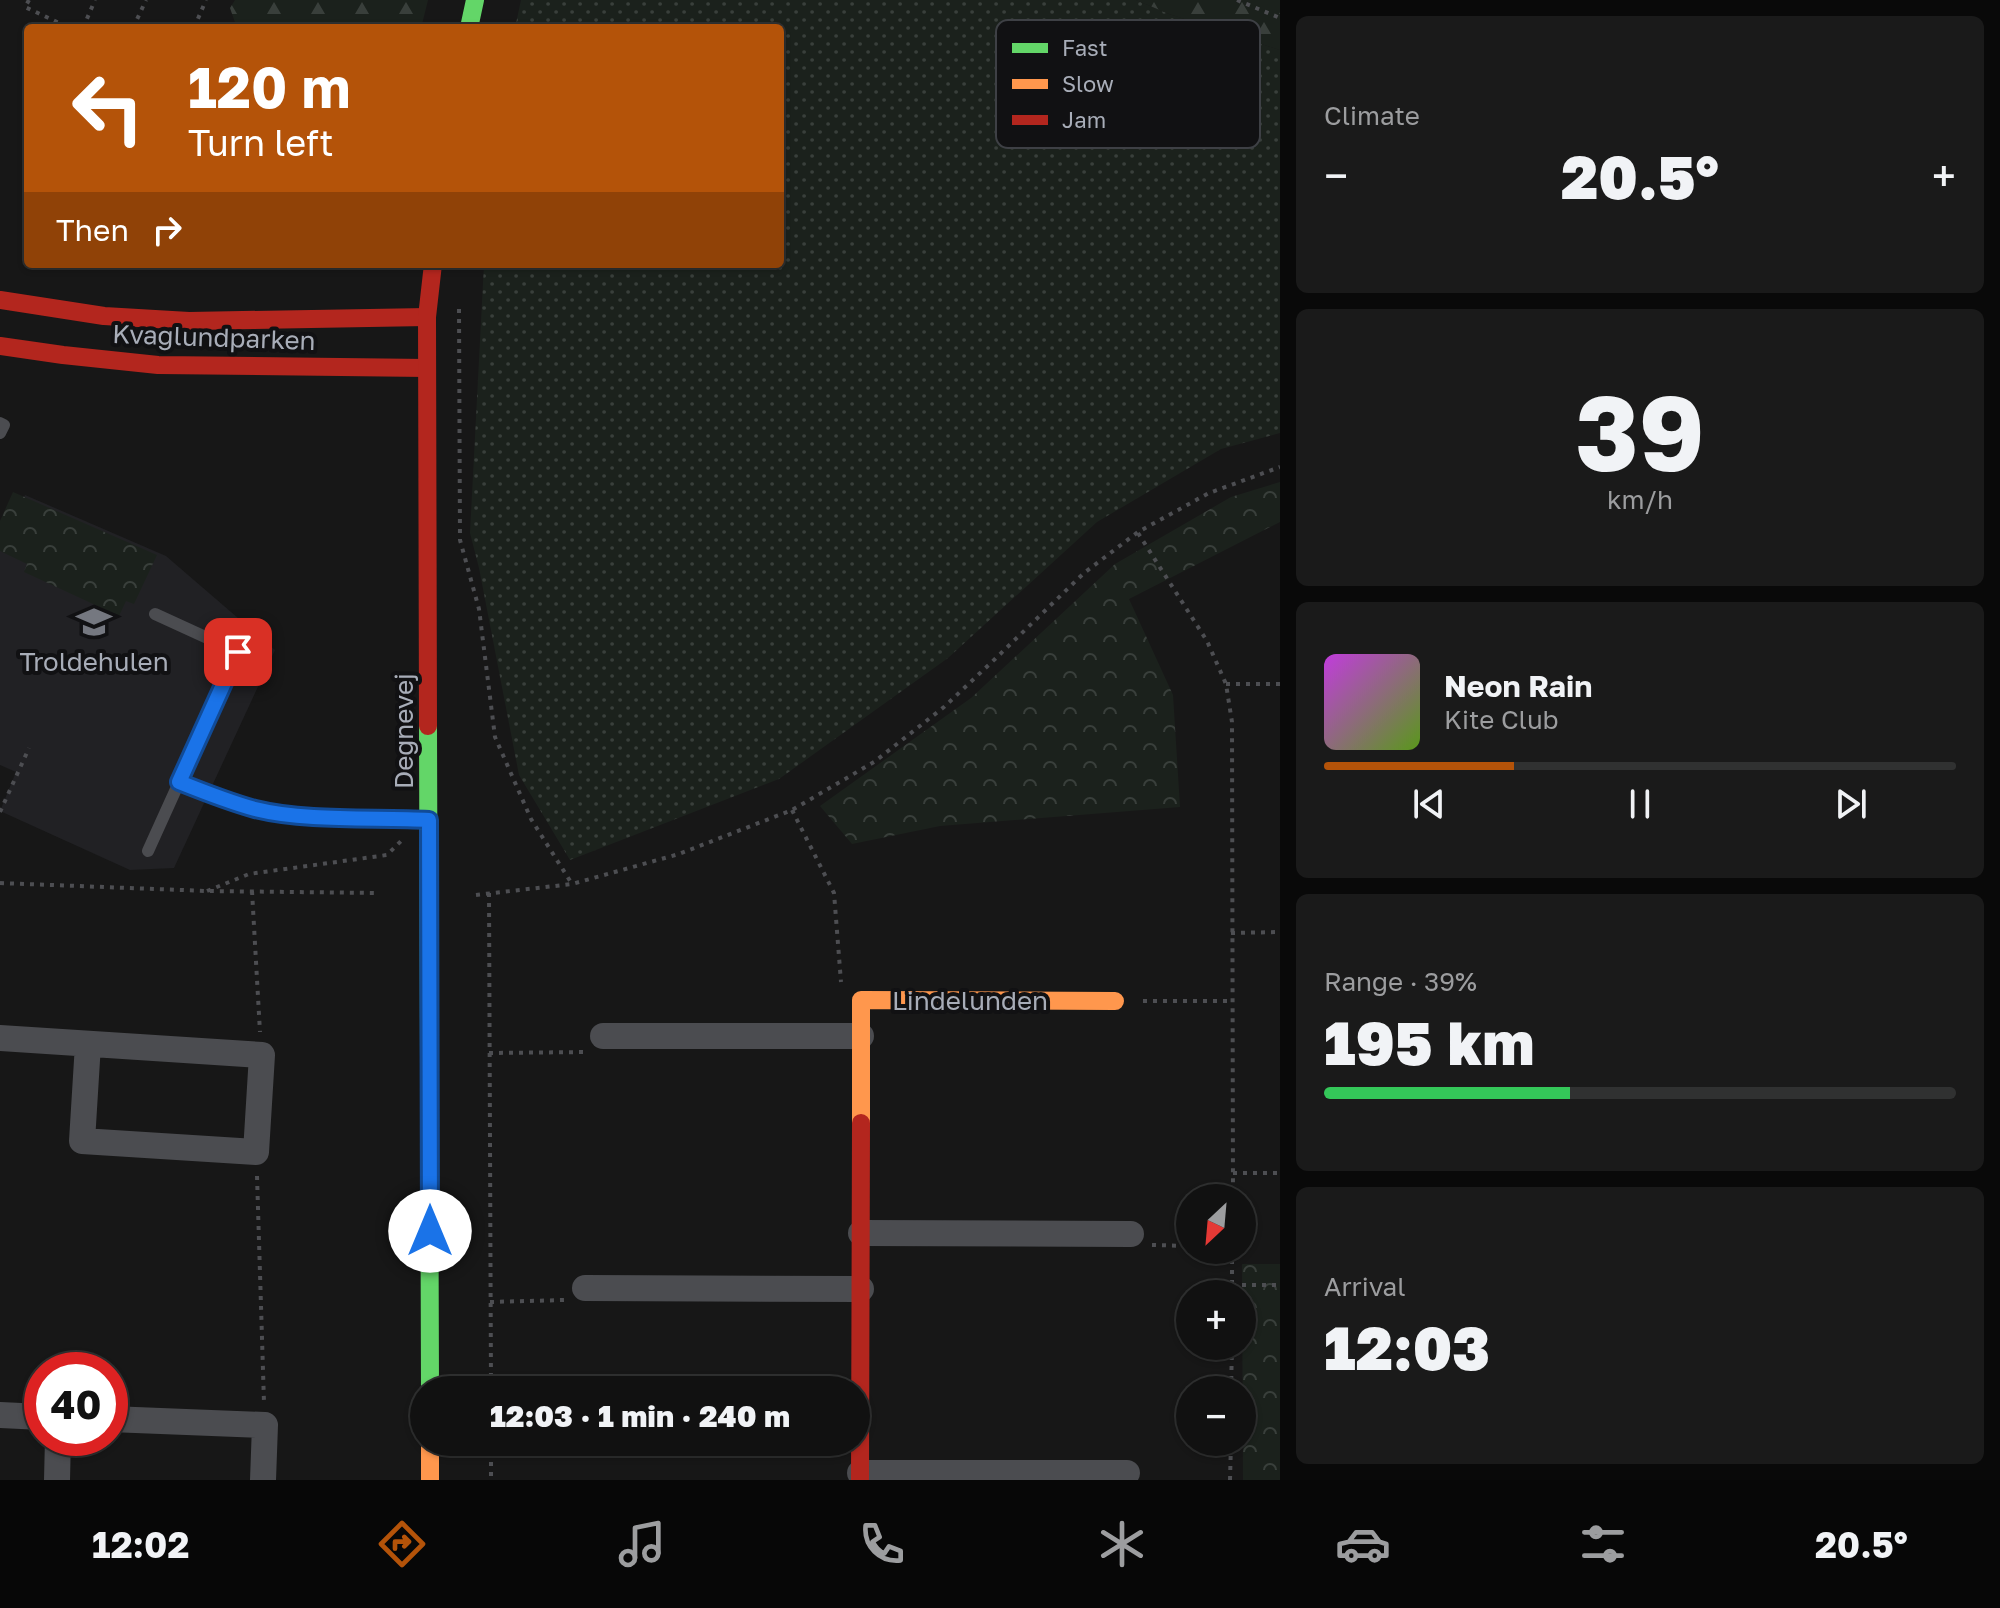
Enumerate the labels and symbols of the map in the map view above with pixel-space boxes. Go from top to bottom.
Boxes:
legend [996,20,1260,148]
text: Fast [1062,34,1108,61]
text: Slow [1062,70,1114,97]
text: Jam [1062,106,1106,133]
street label: Kvaglundparken [112,318,316,356]
school or university icon: Troldehulen [75,603,113,641]
pin [204,618,272,686]
place label: Troldehulen [19,646,169,677]
street label: Degnevej [388,673,419,789]
street label: Lindelunden [892,985,1048,1016]
north arrow [1176,1184,1256,1264]
position arrow [388,1189,472,1273]
speed limit sign: 40 [24,1352,128,1456]

